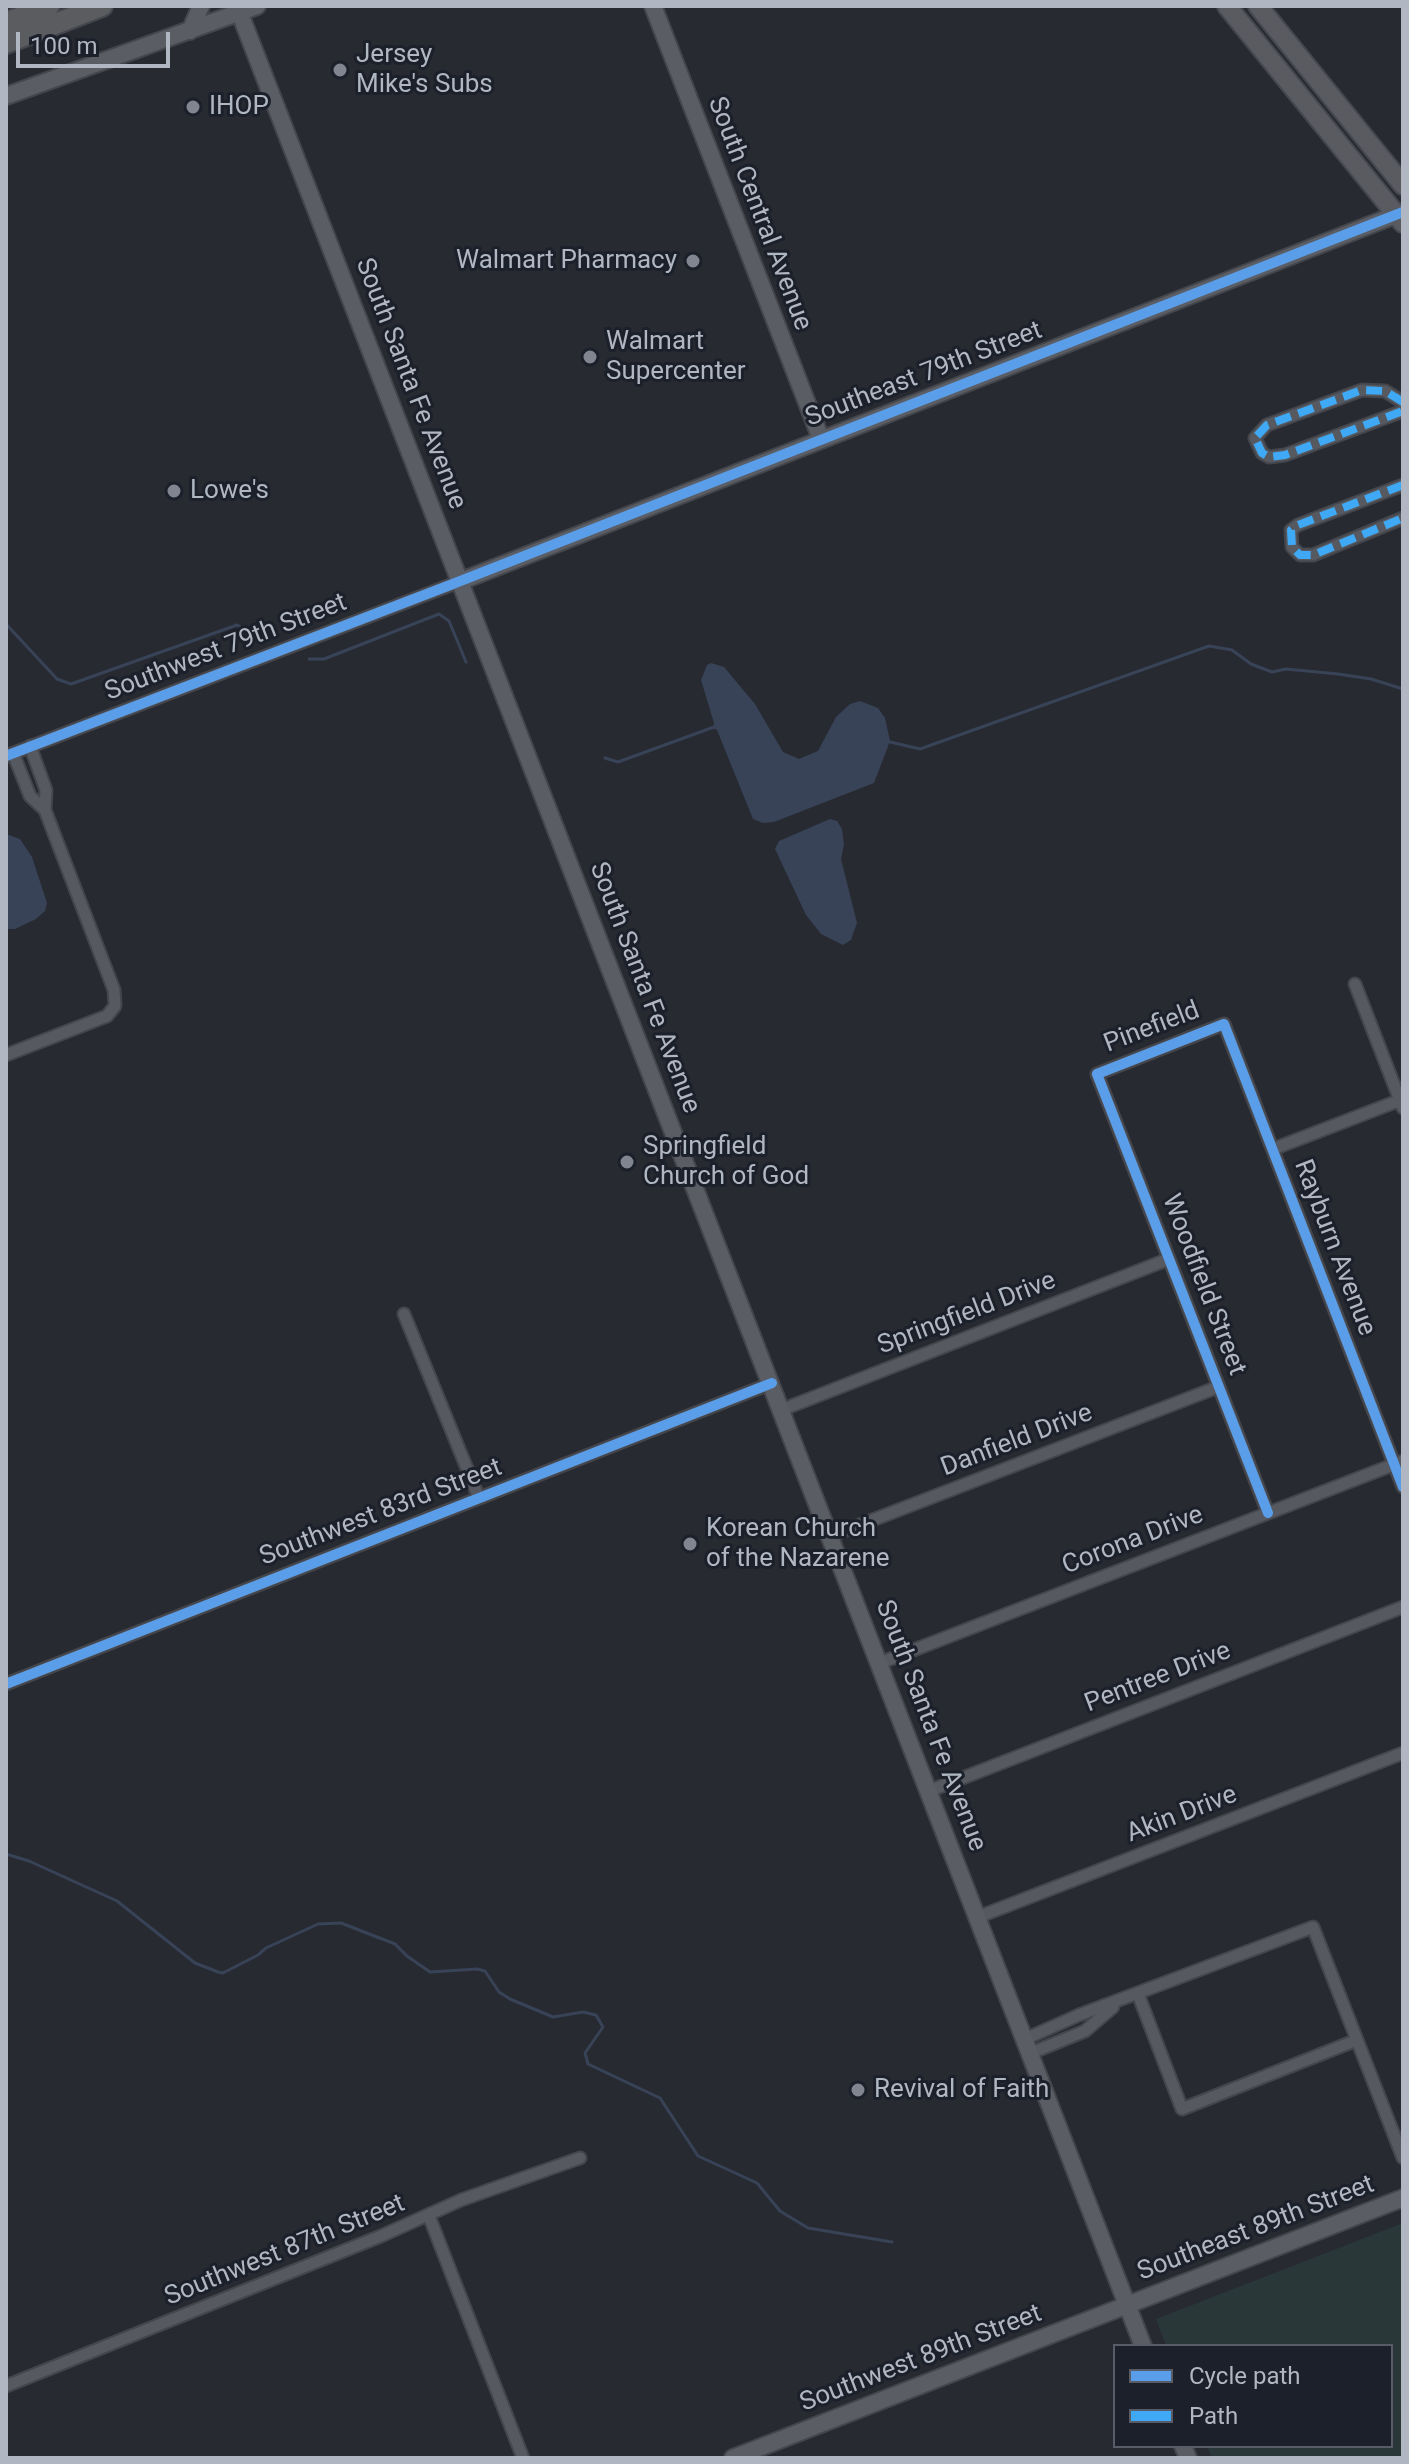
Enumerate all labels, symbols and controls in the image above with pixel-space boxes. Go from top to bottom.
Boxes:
scale bar [20,16,174,66]
text: 100 m [30,32,97,60]
place label: Jersey Mike's Subs [356,39,493,100]
marker: Jersey Mike's Subs [331,61,349,79]
place label: IHOP [209,91,269,123]
street label: South Central Avenue [700,93,818,335]
marker: IHOP [184,98,202,116]
place label: Walmart Pharmacy [456,245,677,277]
marker: Walmart Pharmacy [684,252,702,270]
street label: South Santa Fe Avenue [348,254,472,514]
street label: Southeast 79th Street [801,315,1047,435]
place label: Walmart Supercenter [606,326,746,388]
marker: Walmart Supercenter [581,348,599,366]
place label: Lowe's [190,475,269,507]
marker: Lowe's [165,482,183,500]
street label: Southwest 79th Street [101,588,351,708]
street label: South Santa Fe Avenue [582,858,706,1118]
street label: Pinefield [1100,996,1204,1060]
place label: Springfield Church of God [643,1131,809,1192]
marker: Springfield Church of God [618,1153,636,1171]
street label: Rayburn Avenue [1286,1156,1382,1340]
street label: Woodfield Street [1154,1190,1252,1380]
street label: Springfield Drive [874,1266,1060,1362]
street label: Danfield Drive [937,1398,1097,1484]
street label: Southwest 83rd Street [256,1452,506,1574]
street label: Corona Drive [1058,1500,1208,1582]
place label: Korean Church of the Nazarene [706,1513,890,1574]
marker: Korean Church of the Nazarene [681,1535,699,1553]
street label: South Santa Fe Avenue [868,1596,992,1856]
street label: Pentree Drive [1081,1636,1235,1720]
street label: Akin Drive [1122,1780,1242,1850]
place label: Revival of Faith [874,2074,1049,2106]
marker: Revival of Faith [849,2081,867,2099]
street label: Southeast 89th Street [1133,2169,1379,2289]
street label: Southwest 87th Street [160,2189,410,2313]
street label: Southwest 89th Street [796,2299,1046,2419]
legend [1113,2344,1393,2448]
text: Cycle path [1189,2362,1301,2390]
text: Path [1189,2402,1238,2430]

